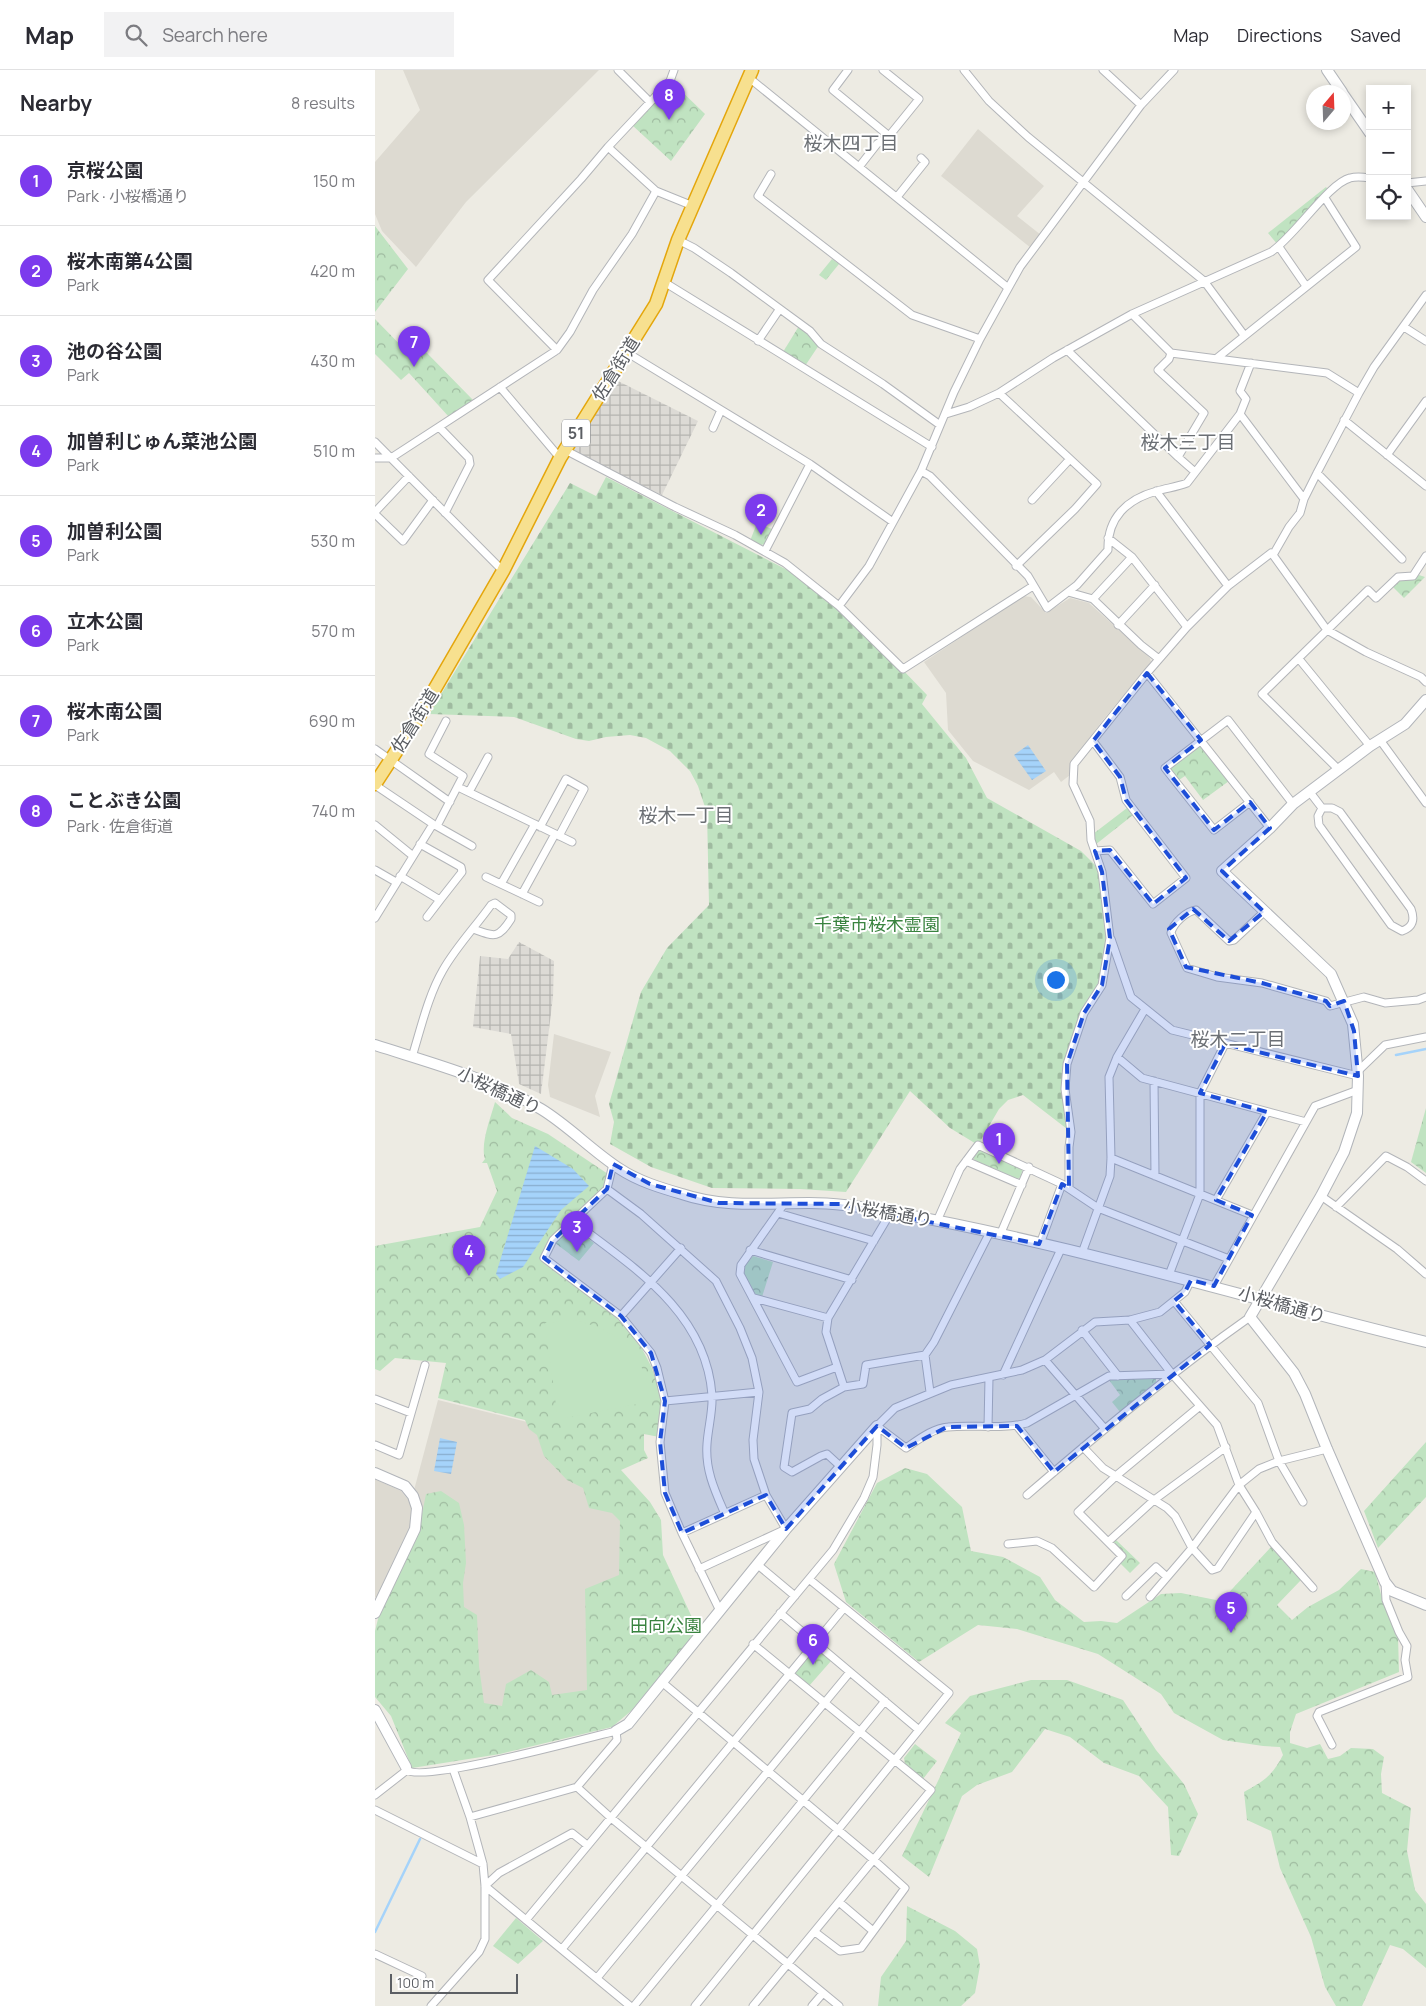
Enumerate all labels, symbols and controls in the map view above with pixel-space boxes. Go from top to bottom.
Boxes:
search box [104,12,454,57]
text: Map [25,18,74,51]
icon: search [122,21,150,49]
text: Search here [162,22,268,48]
text: Map [1173,23,1209,47]
text: Directions [1237,23,1322,47]
text: Saved [1350,23,1401,47]
pin: 8 [653,79,685,120]
north arrow [1306,85,1351,130]
map controls [1366,85,1411,220]
button: + [1366,85,1411,130]
text: Nearby [20,89,92,117]
text: 8 results [291,92,355,114]
district label: 桜木四丁目 [803,130,899,156]
button: − [1366,130,1411,175]
text: 京桜公園 [67,157,143,183]
text: 1 [32,170,40,192]
text: 150 m [313,170,355,192]
button: locate [1366,175,1411,220]
text: Park · 小桜橋通り [67,185,189,207]
text: 桜木南第4公園 [67,248,193,274]
text: 2 [31,260,41,282]
text: 420 m [310,260,355,282]
text: Park [67,274,99,296]
pin: 7 [398,326,430,367]
street label: 佐倉街道 [586,332,644,405]
text: 池の谷公園 [67,338,162,364]
text: 3 [31,350,41,372]
text: 430 m [310,350,355,372]
text: Park [67,364,99,386]
road number: 51 [562,419,590,446]
text: 加曽利じゅん菜池公園 [67,428,257,454]
district label: 桜木三丁目 [1140,429,1236,455]
text: 4 [31,440,41,462]
text: 510 m [313,440,355,462]
text: Park [67,454,99,476]
pin: 2 [745,494,777,535]
text: 加曽利公園 [67,518,162,544]
text: 5 [31,530,41,552]
text: 530 m [310,530,355,552]
text: Park [67,544,99,566]
text: 立木公園 [67,608,143,634]
text: 6 [31,620,41,642]
text: 570 m [311,620,355,642]
text: Park [67,634,99,656]
street label: 佐倉街道 [385,684,443,757]
text: 桜木南公園 [67,698,162,724]
text: 7 [32,710,40,732]
text: 690 m [309,710,355,732]
text: Park [67,724,99,746]
text: ことぶき公園 [67,787,181,813]
text: 8 [31,800,41,822]
text: 740 m [312,800,355,822]
district label: 桜木一丁目 [638,802,734,828]
text: Park · 佐倉街道 [67,815,173,837]
park label: 千葉市桜木霊園 [814,912,940,936]
your location [1043,967,1069,993]
district label: 桜木二丁目 [1190,1026,1286,1052]
street label: 小桜橋通り [454,1060,545,1120]
pin: 1 [983,1123,1015,1164]
street label: 小桜橋通り [842,1192,935,1232]
pin: 3 [561,1211,593,1252]
pin: 4 [453,1235,485,1276]
street label: 小桜橋通り [1236,1280,1329,1328]
pin: 5 [1215,1592,1247,1633]
park label: 田向公園 [630,1613,702,1637]
pin: 6 [797,1624,829,1665]
scale bar [390,1971,517,1994]
text: 100 m [397,1973,434,1992]

